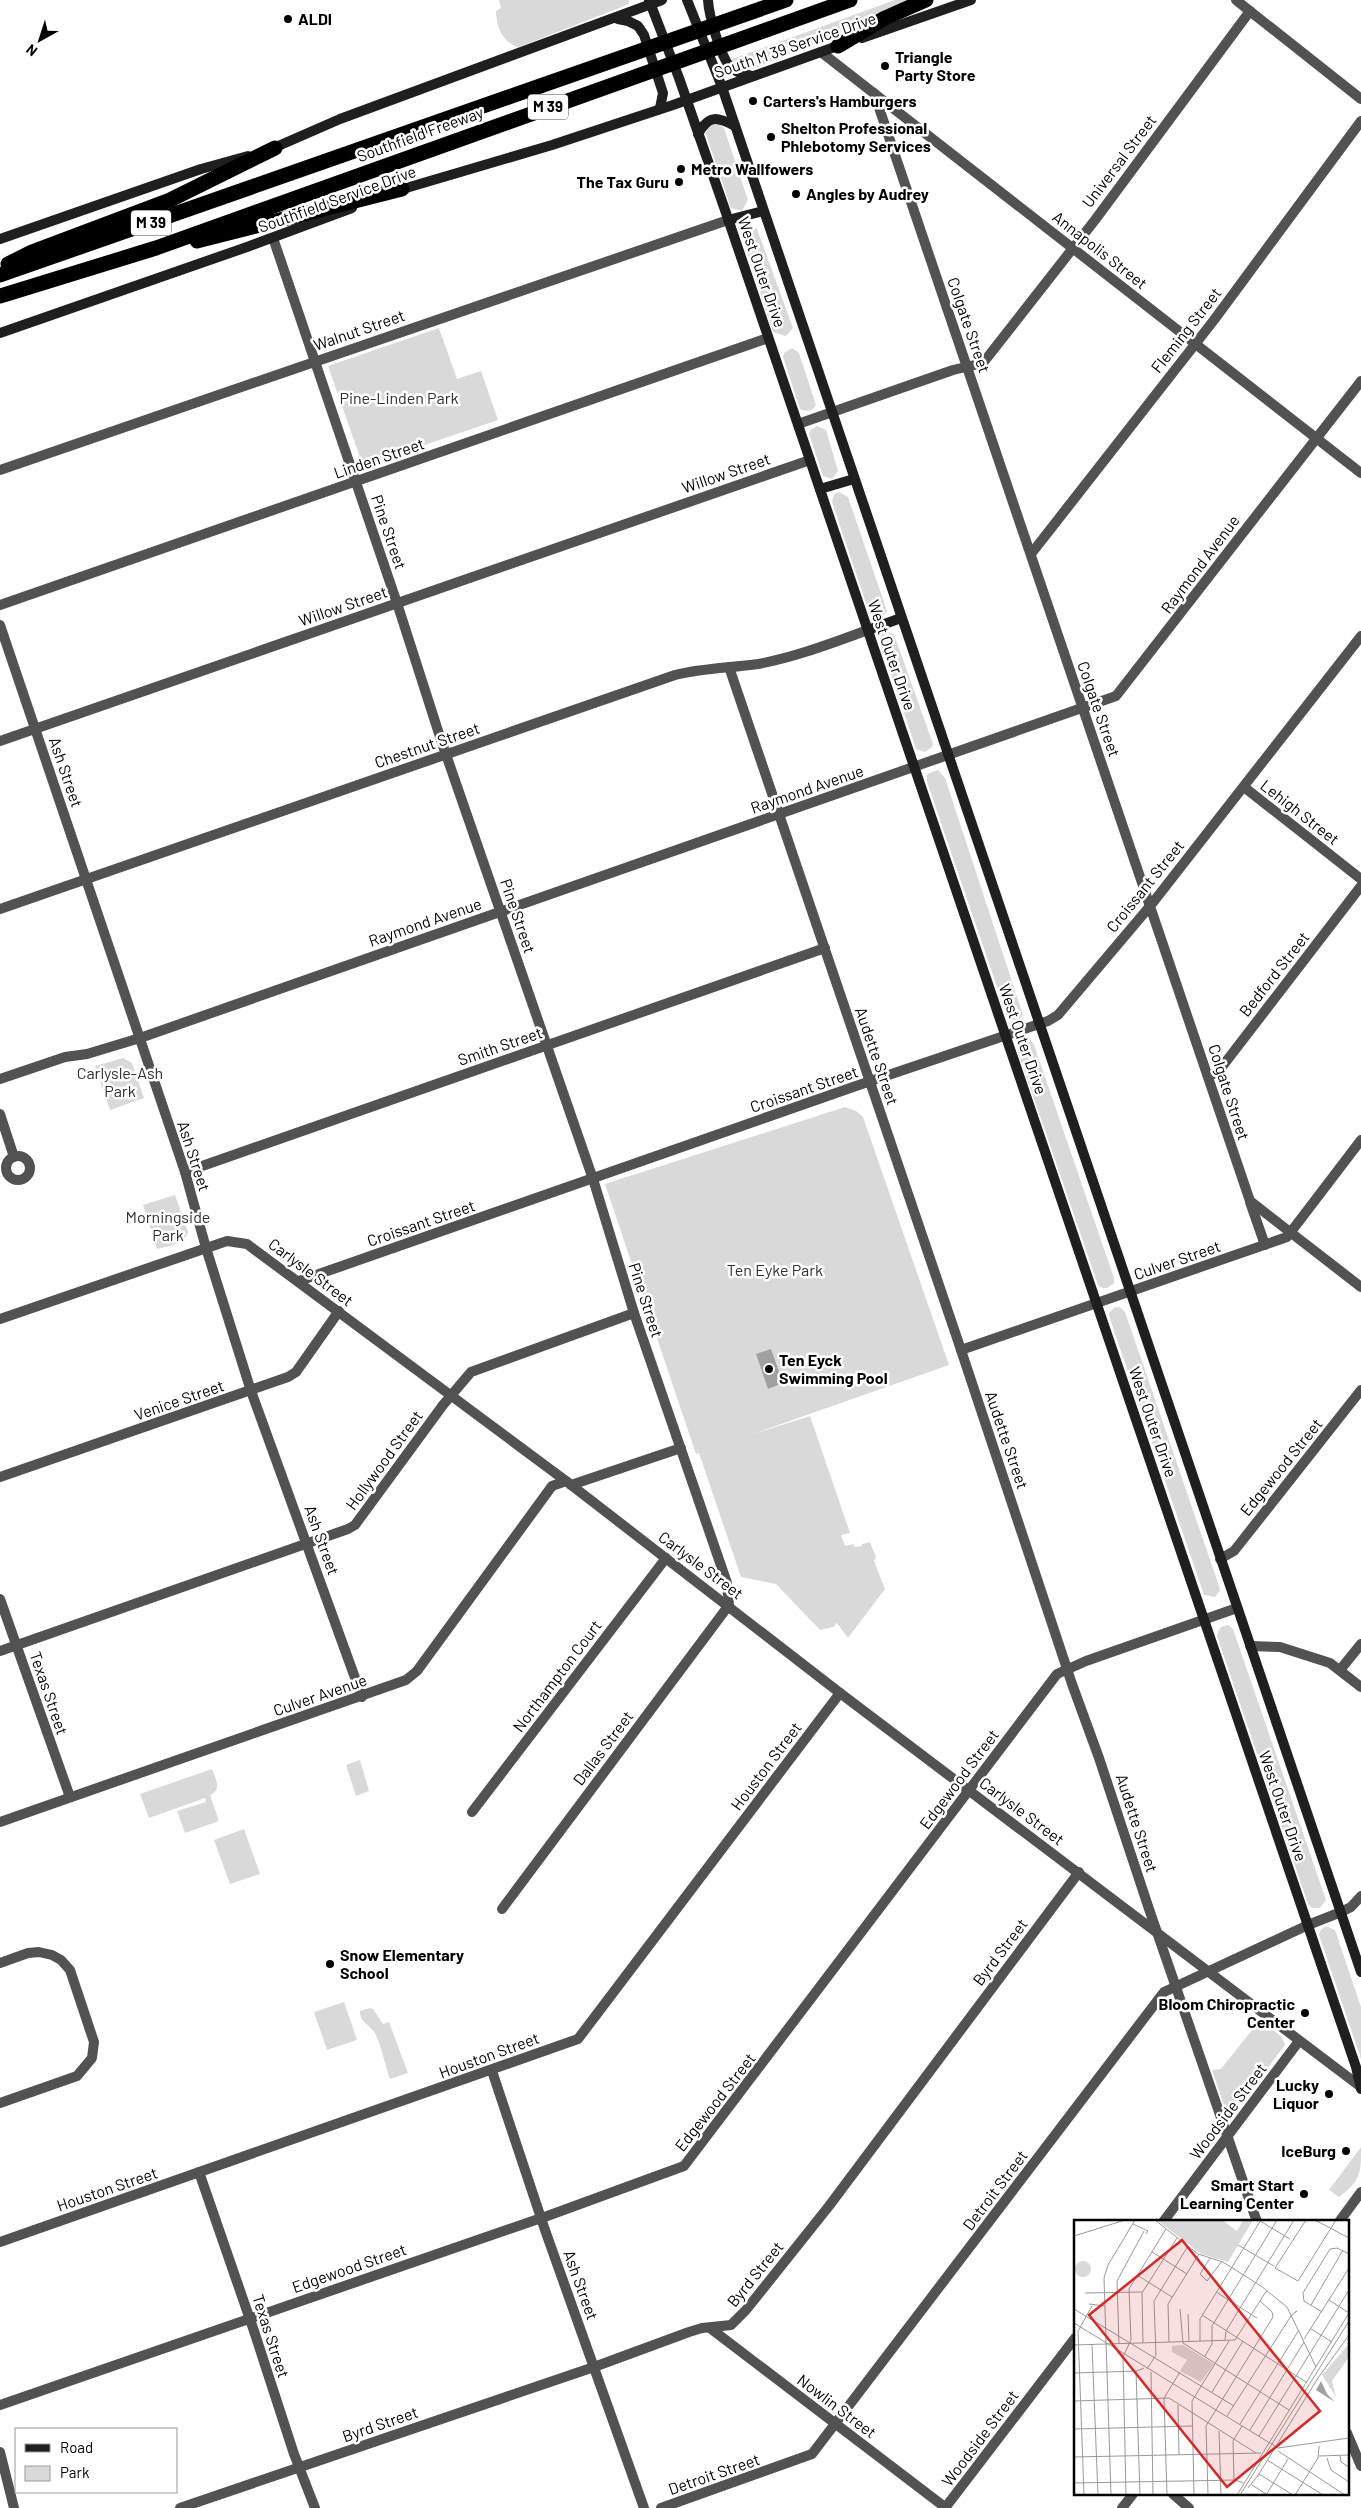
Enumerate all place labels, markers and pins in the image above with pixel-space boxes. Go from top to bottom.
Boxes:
place label: ALDI [298,9,332,28]
marker: ALDI [282,13,294,25]
place label: Triangle Party Store [895,47,976,84]
marker: Triangle Party Store [879,60,891,72]
place label: Carters's Hamburgers [763,91,917,110]
marker: Carters's Hamburgers [747,95,759,107]
place label: Shelton Professional Phlebotomy Services [781,118,931,155]
marker: Shelton Professional Phlebotomy Services [765,131,777,143]
place label: Metro Wallfowers [691,159,813,178]
marker: Metro Wallfowers [675,163,687,175]
place label: The Tax Guru [577,172,669,191]
marker: The Tax Guru [673,176,685,188]
place label: Angles by Audrey [806,184,929,203]
marker: Angles by Audrey [790,188,802,200]
place label: Ten Eyck Swimming Pool [779,1350,888,1387]
marker: Ten Eyck Swimming Pool [763,1363,775,1375]
place label: Snow Elementary School [340,1945,464,1982]
marker: Snow Elementary School [324,1958,336,1970]
place label: Bloom Chiropractic Center [1158,1994,1295,2031]
marker: Bloom Chiropractic Center [1299,2007,1311,2019]
place label: Lucky Liquor [1273,2075,1319,2112]
marker: Lucky Liquor [1323,2088,1335,2100]
place label: IceBurg [1281,2141,1336,2160]
marker: IceBurg [1340,2145,1352,2157]
place label: Smart Start Learning Center [1180,2175,1294,2212]
marker: Smart Start Learning Center [1298,2188,1310,2200]

